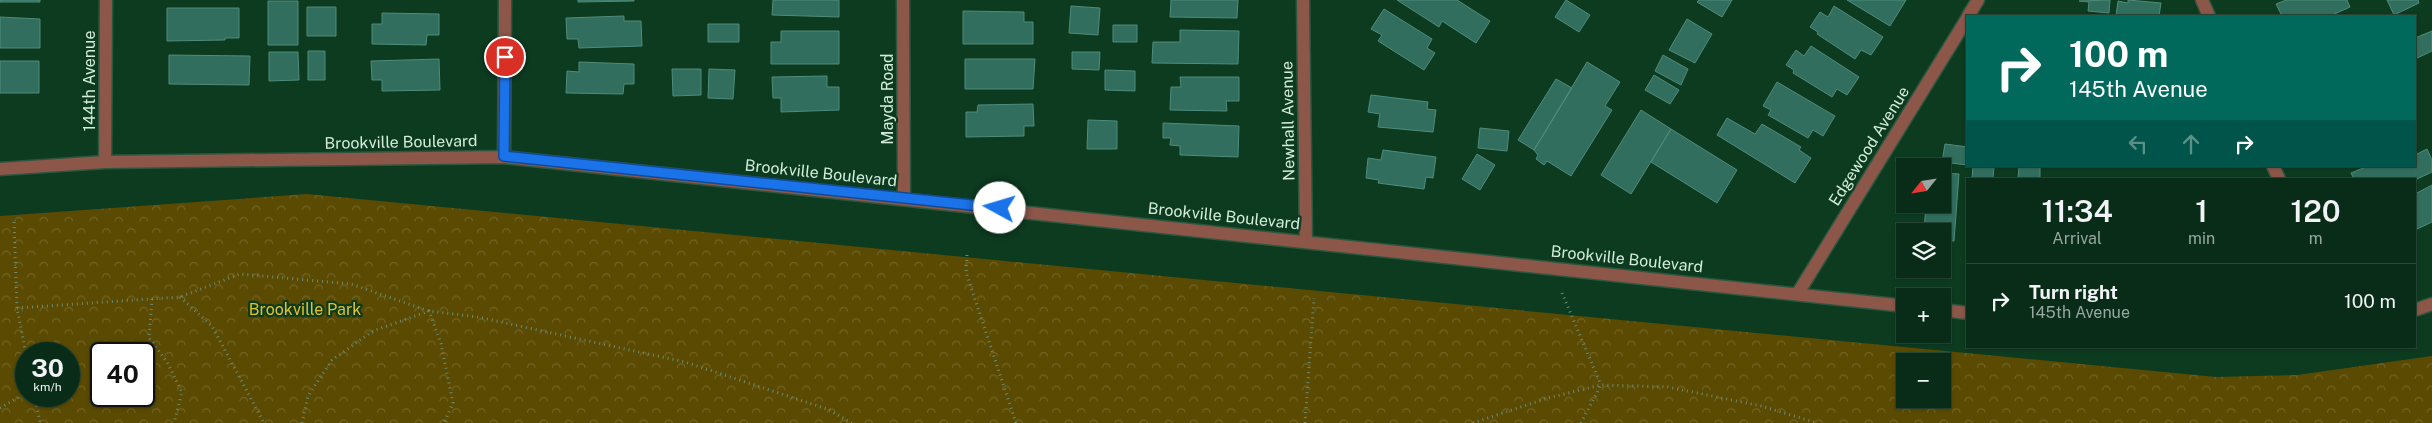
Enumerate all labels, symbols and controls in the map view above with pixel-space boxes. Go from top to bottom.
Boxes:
street label: 144th Avenue [80,31,99,131]
text: 100 m [2069,34,2168,75]
icon: right [1986,35,2051,100]
pin [484,36,526,78]
icon: arrive [491,43,519,71]
street label: Mayda Road [878,53,897,145]
street label: Newhall Avenue [1277,61,1299,181]
text: 145th Avenue [2069,76,2208,102]
street label: Edgewood Avenue [1825,83,1913,209]
icon: left [2124,130,2152,158]
icon: ahead [2177,130,2205,158]
icon: right [2230,130,2258,158]
street label: Brookville Boulevard [324,131,478,153]
street label: Brookville Boulevard [744,156,898,190]
north arrow [1896,158,1951,212]
map controls [1896,158,1951,408]
position arrow [973,181,1025,233]
text: 11:34 [2041,193,2113,229]
text: 1 [2195,193,2208,229]
text: 120 [2291,193,2341,229]
street label: Brookville Boulevard [1147,199,1301,233]
button: layers [1896,223,1951,278]
text: Arrival [2052,229,2102,248]
text: min [2188,229,2215,248]
text: m [2309,229,2323,248]
street label: Brookville Boulevard [1550,242,1704,276]
text: Turn right [2029,281,2118,303]
icon: right [1986,287,2014,315]
button: + [1896,288,1951,343]
text: 100 m [2344,290,2396,312]
park label: Brookville Park [249,300,361,319]
text: 145th Avenue [2029,303,2130,322]
speed limit sign: 40 [90,342,155,407]
text: 30 [31,353,64,383]
button: − [1896,353,1951,408]
text: km/h [33,380,62,394]

